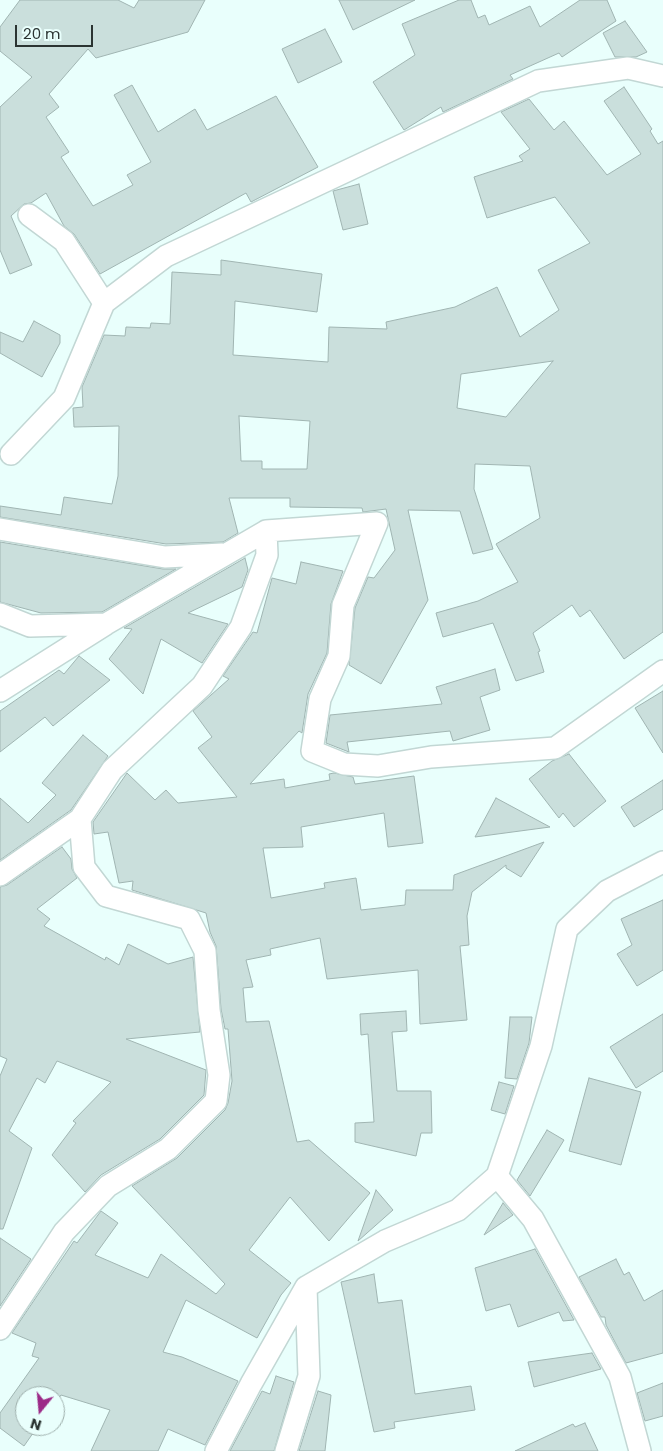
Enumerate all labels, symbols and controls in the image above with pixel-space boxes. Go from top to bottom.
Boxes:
scale bar [18,15,95,47]
text: 20 m [23,23,61,44]
north arrow [15,1386,65,1436]
text: N [28,1413,44,1435]

